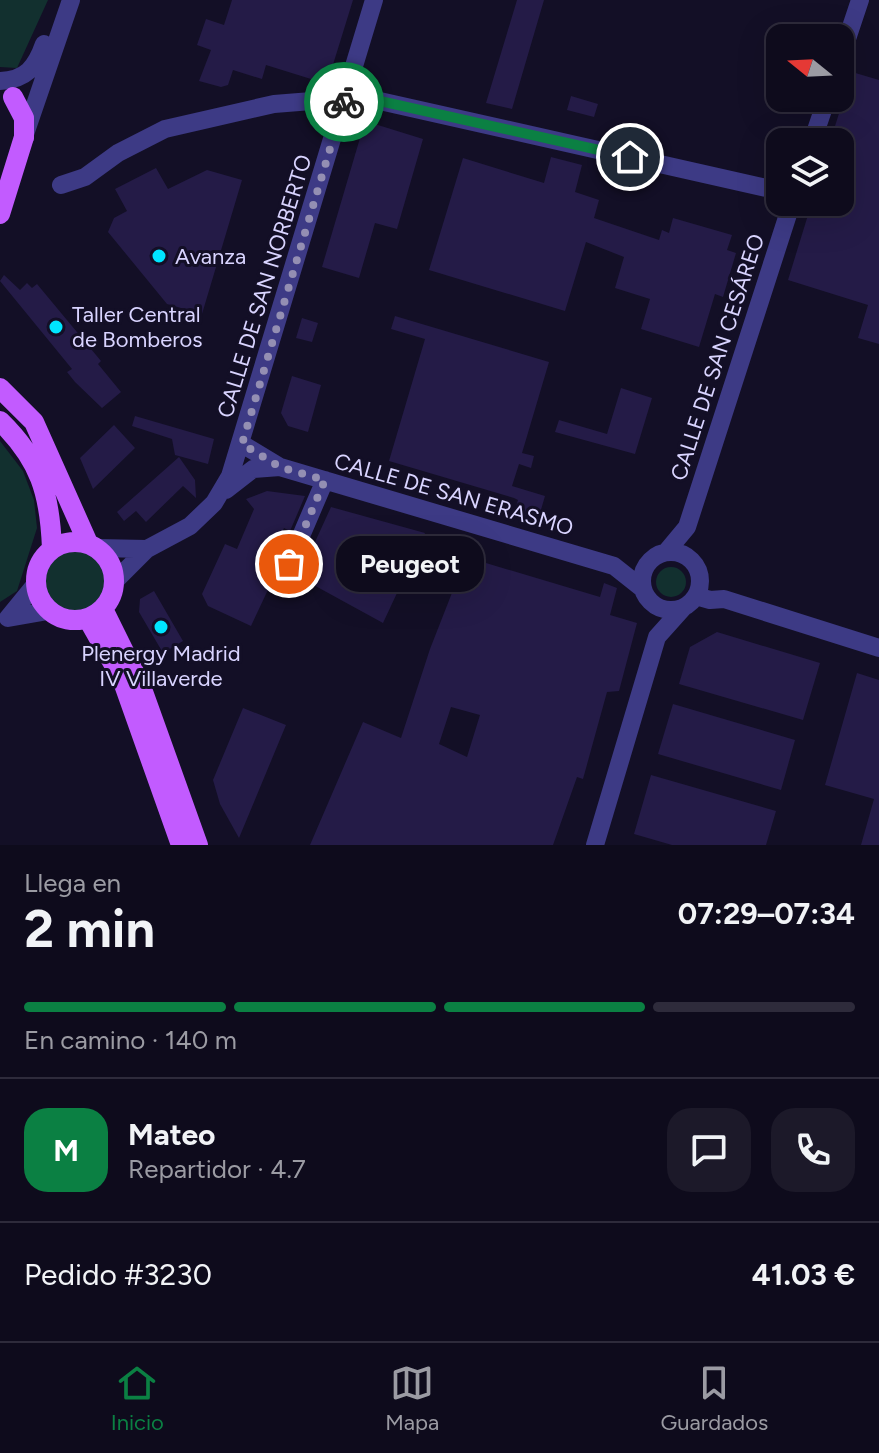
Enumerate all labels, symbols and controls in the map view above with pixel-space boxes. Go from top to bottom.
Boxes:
north arrow [766,24,854,112]
map controls [766,24,854,216]
courier [304,62,384,142]
icon: bike [322,80,366,124]
pin [596,123,664,191]
button: layers [766,128,854,216]
icon: home [608,135,652,179]
street label: CALLE DE SAN NORBERTO [212,151,317,421]
street label: CALLE DE SAN CESÁREO [665,230,770,484]
place label: Avanza [175,243,246,270]
marker: Avanza [150,247,168,265]
place label: Taller Central de Bomberos [72,301,203,353]
marker: Taller Central de Bomberos [47,318,65,336]
street label: CALLE DE SAN ERASMO [331,447,577,542]
pin [255,530,323,598]
callout: Peugeot [337,536,485,592]
icon: bag [267,542,311,586]
text: Peugeot [360,548,460,580]
marker: Plenergy Madrid IV Villaverde [152,618,170,636]
place label: Plenergy Madrid IV Villaverde [81,640,241,692]
text: Llega en [24,867,121,899]
text: 07:29–07:34 [678,895,855,932]
text: 2 min [24,898,155,960]
text: En camino · 140 m [24,1024,237,1056]
button: chat [667,1108,751,1192]
button: phone [771,1108,855,1192]
text: Mateo [128,1116,216,1153]
text: M [53,1132,79,1169]
text: Repartidor · 4.7 [128,1153,306,1185]
text: Pedido #3230 [24,1256,212,1293]
text: 41.03 € [752,1256,855,1293]
tab: Inicio [111,1361,164,1436]
tab: Mapa [385,1361,439,1436]
tab: Guardados [661,1361,768,1436]

